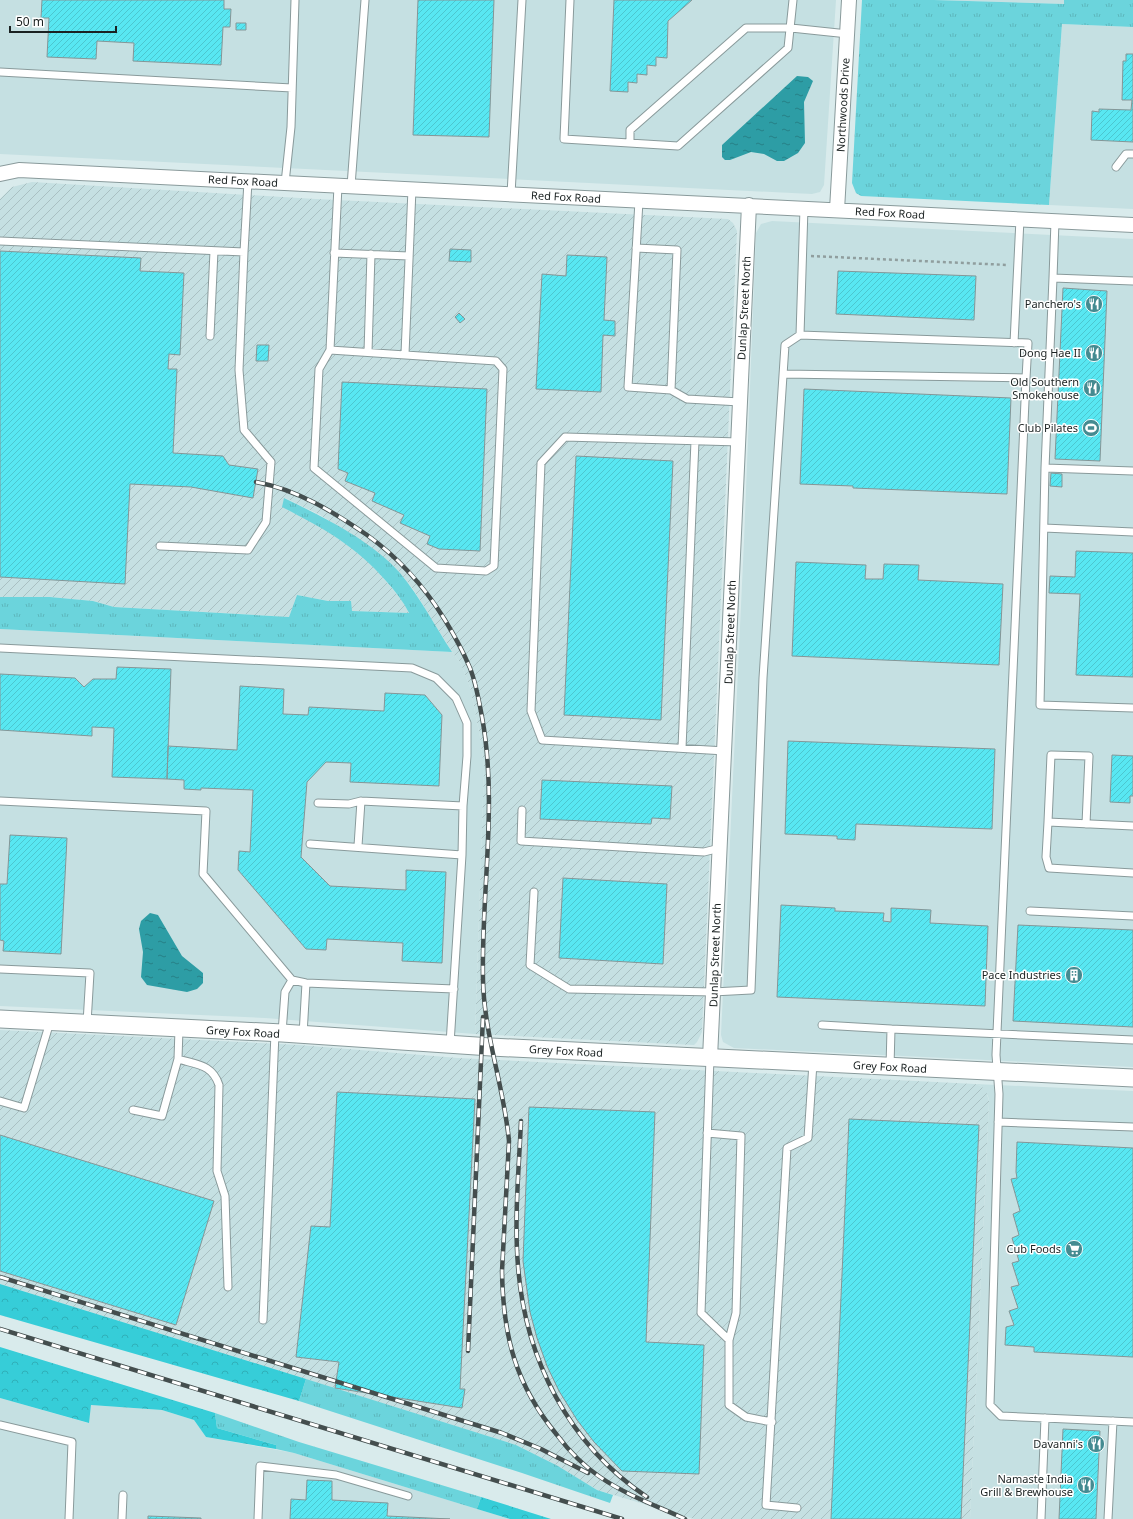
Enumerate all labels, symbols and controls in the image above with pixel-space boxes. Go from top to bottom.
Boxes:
scale bar [10,8,116,34]
text: 50 m [16,13,44,30]
street label: Northwoods Drive [833,57,852,152]
street label: Red Fox Road [208,171,278,190]
street label: Red Fox Road [531,187,601,206]
street label: Red Fox Road [855,203,925,222]
street label: Dunlap Street North [733,256,754,360]
restaurant icon: Panchero's [1084,294,1104,314]
place label: Panchero's [1025,296,1081,311]
restaurant icon: Dong Hae II [1084,343,1104,363]
place label: Dong Hae II [1019,345,1081,360]
place label: Old Southern Smokehouse [1010,374,1079,402]
restaurant icon: Old Southern Smokehouse [1082,378,1102,398]
sports icon: Club Pilates [1081,418,1101,438]
place label: Club Pilates [1018,420,1078,435]
street label: Dunlap Street North [720,580,739,684]
street label: Dunlap Street North [705,903,724,1007]
building icon: Pace Industries [1064,965,1084,985]
place label: Pace Industries [982,967,1061,982]
street label: Grey Fox Road [206,1022,280,1041]
street label: Grey Fox Road [529,1041,603,1060]
street label: Grey Fox Road [853,1057,927,1076]
supermarket icon: Cub Foods [1064,1239,1084,1259]
place label: Cub Foods [1007,1241,1061,1256]
restaurant icon: Davanni's [1086,1434,1106,1454]
place label: Davanni's [1033,1436,1083,1451]
place label: Namaste India Grill & Brewhouse [980,1471,1073,1499]
restaurant icon: Namaste India Grill & Brewhouse [1076,1475,1096,1495]

